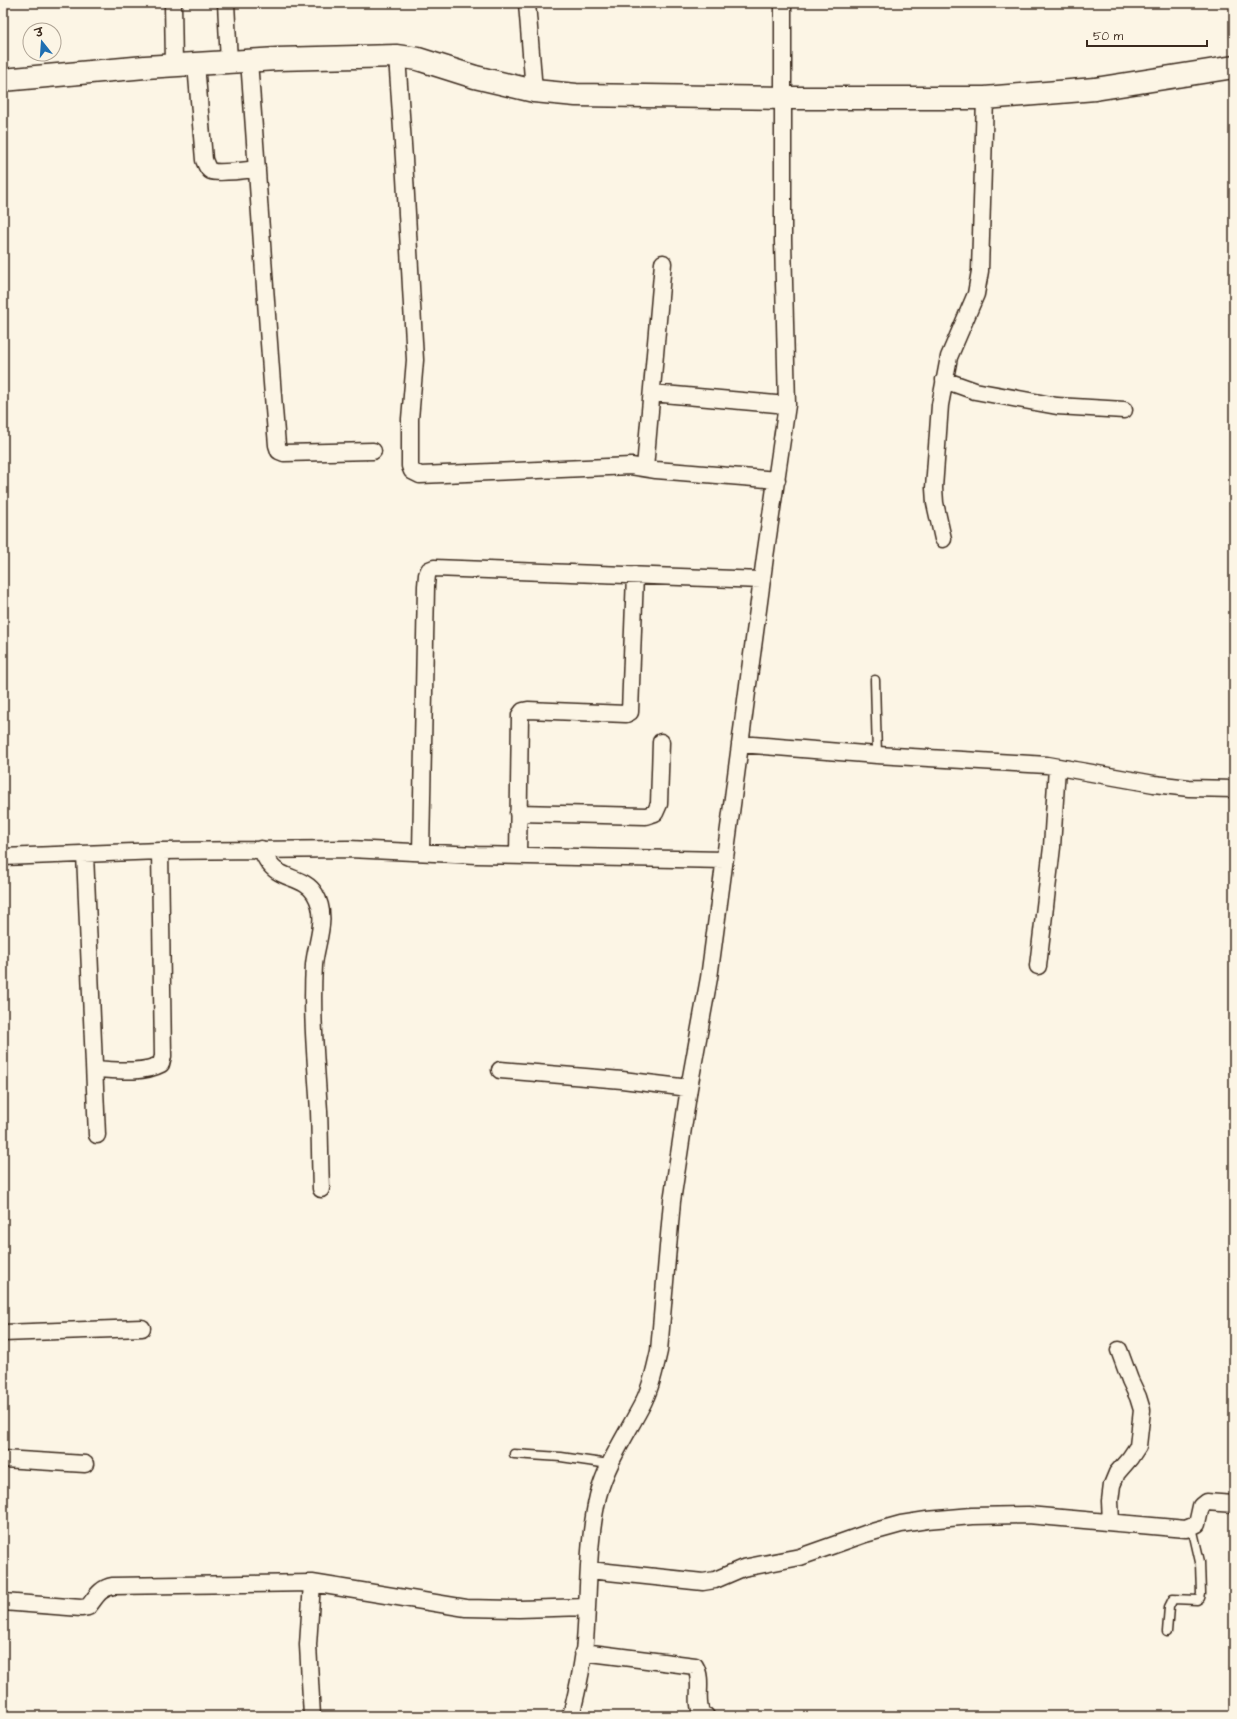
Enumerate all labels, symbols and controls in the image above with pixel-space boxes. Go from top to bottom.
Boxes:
north arrow [22,22,62,62]
scale bar [1087,22,1207,48]
text: उ [33,24,47,41]
text: 50 m [1093,28,1124,45]

